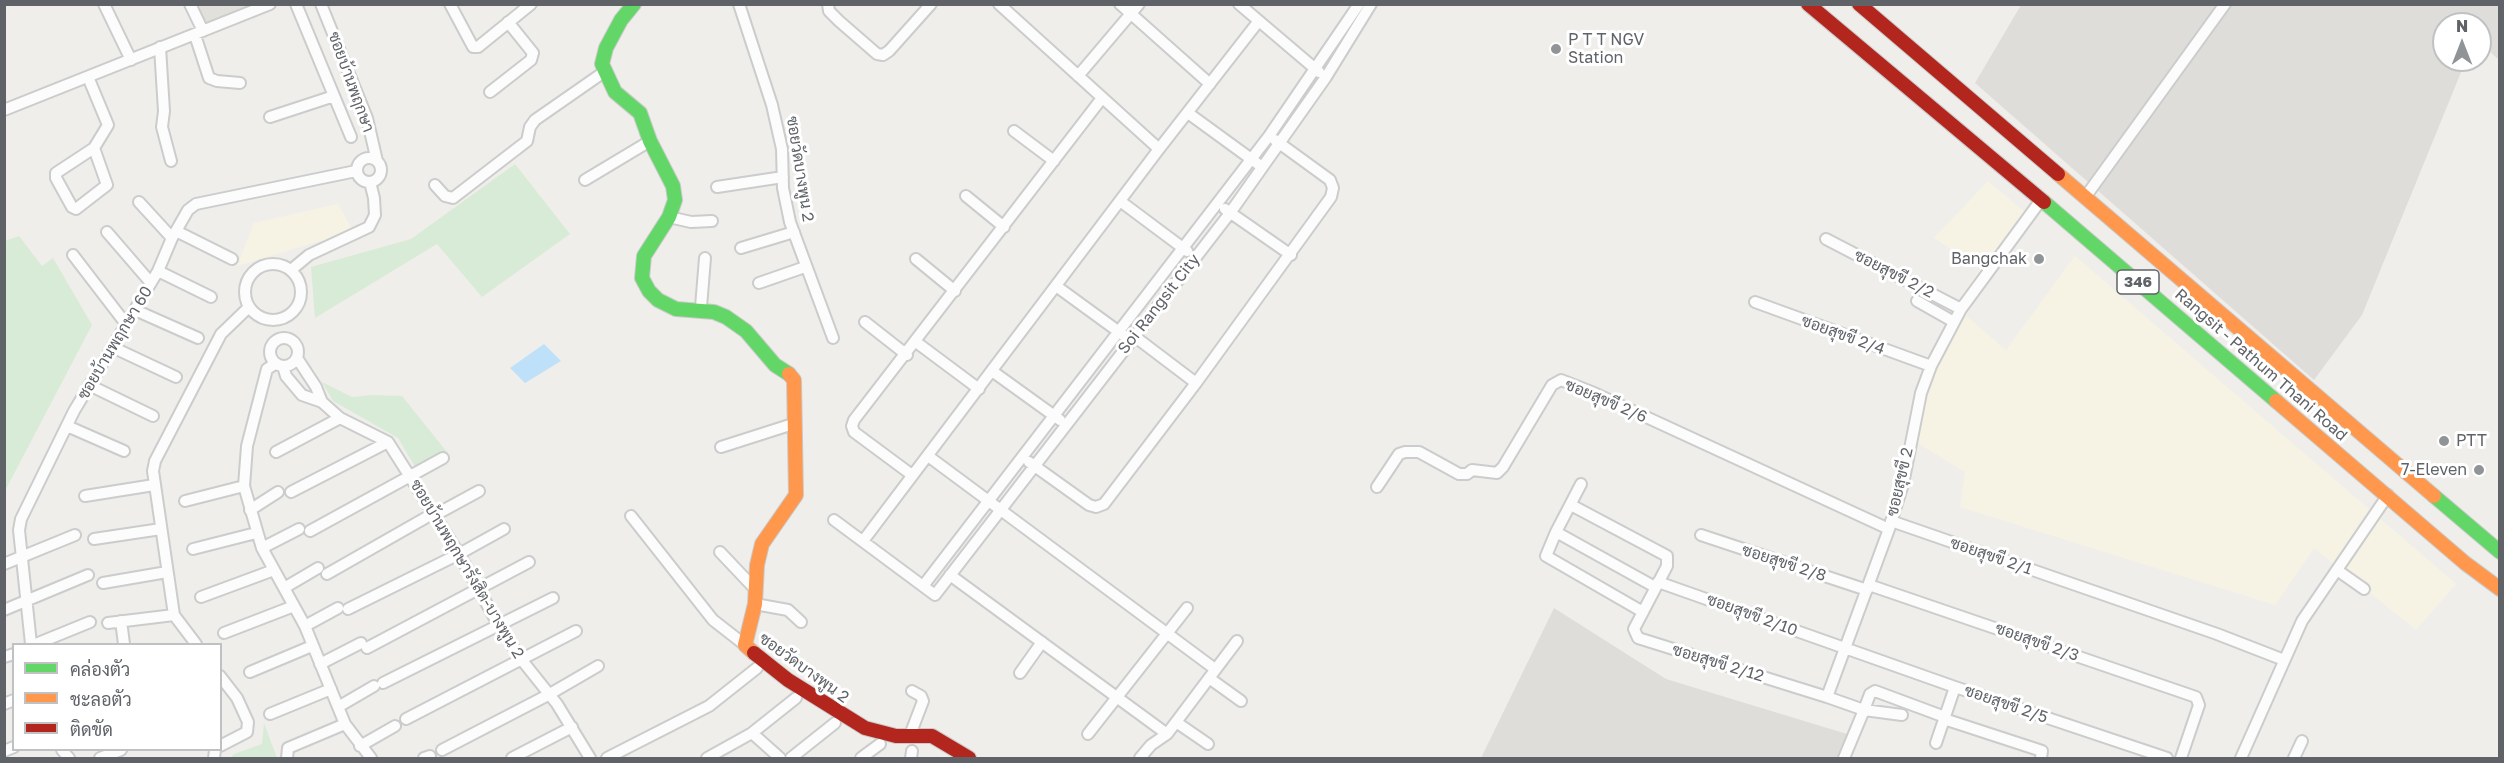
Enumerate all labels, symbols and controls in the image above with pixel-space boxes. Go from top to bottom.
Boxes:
north arrow [2432,12,2492,72]
text: N [2456,16,2468,36]
street label: ซอยบ้านพฤกษา [324,29,378,135]
place label: P T T NGV Station [1568,30,1644,68]
marker: P T T NGV Station [1549,42,1563,56]
street label: ซอยวัดบางพูน 2 [782,115,818,223]
street label: ซอยสุขขี 2/2 [1851,246,1937,302]
place label: Bangchak [1951,249,2027,269]
street label: Soi Rangsit City [1114,250,1204,358]
marker: Bangchak [2032,252,2046,266]
road number: 346 [2117,270,2159,294]
street label: ซอยบ้านพฤกษา 60 [74,283,156,403]
street label: Rangsit - Pathum Thani Road [2171,285,2351,445]
street label: ซอยสุขขี 2/4 [1799,311,1887,359]
street label: ซอยสุขขี 2/6 [1562,375,1650,427]
place label: PTT [2456,431,2487,451]
marker: PTT [2437,434,2451,448]
street label: ซอยสุขขี 2 [1883,446,1917,518]
place label: 7-Eleven [2401,460,2467,480]
marker: 7-Eleven [2472,463,2486,477]
street label: ซอยบ้านพฤกษารังสิต-บางพูน 2 [406,476,528,662]
street label: ซอยสุขขี 2/1 [1947,533,2035,579]
street label: ซอยสุขขี 2/8 [1739,540,1829,586]
street label: ซอยสุขขี 2/10 [1704,590,1800,640]
street label: ซอยสุขขี 2/3 [1993,619,2081,665]
street label: ซอยวัดบางพูน 2 [755,629,853,707]
street label: ซอยสุขขี 2/12 [1670,640,1766,686]
legend [12,643,222,751]
text: คล่องตัว [70,658,130,680]
street label: ซอยสุขขี 2/5 [1962,681,2050,727]
text: ชะลอตัว [70,688,132,710]
text: ติดขัด [70,718,113,740]

